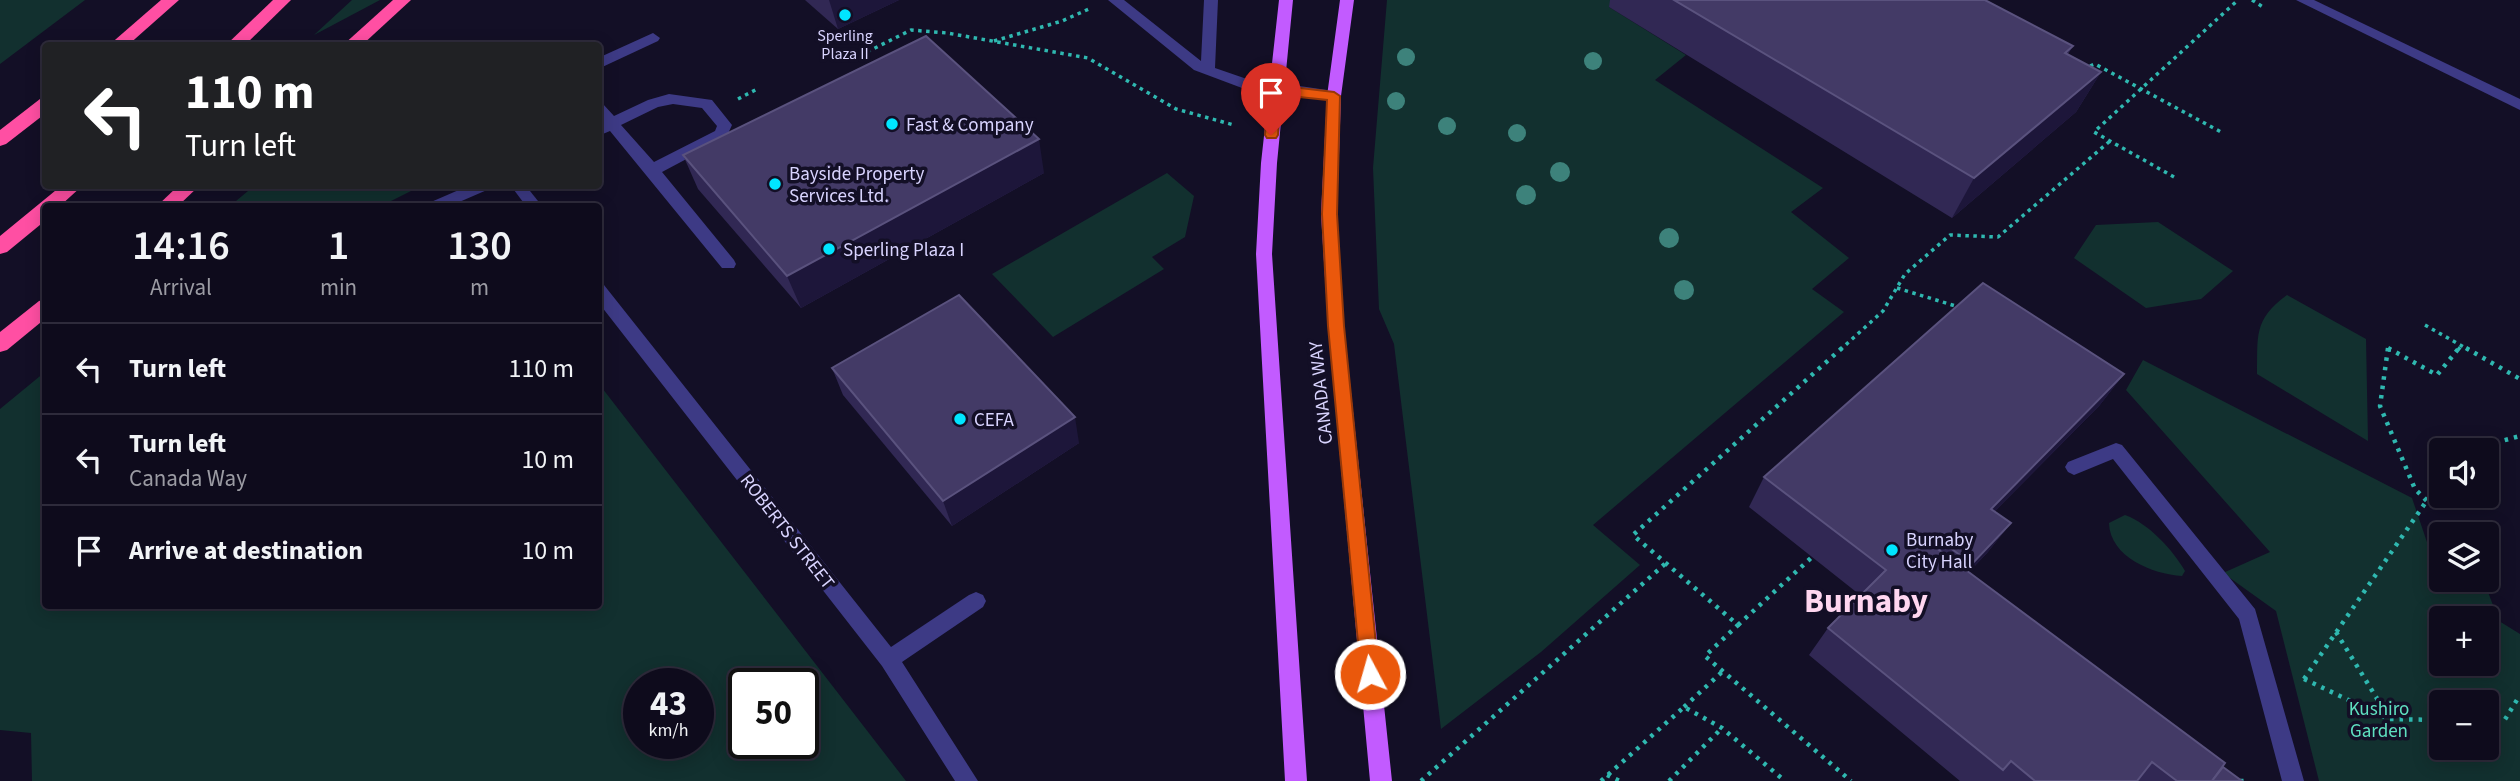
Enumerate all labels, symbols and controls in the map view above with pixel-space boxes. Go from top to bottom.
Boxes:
marker: Sperling Plaza II [837,7,853,23]
place label: Sperling Plaza II [817,25,873,65]
text: 110 m [185,58,314,128]
pin [1241,63,1301,135]
icon: left [70,70,161,161]
icon: arrive [1252,74,1290,112]
place label: Fast & Company [906,112,1034,139]
marker: Fast & Company [884,116,900,132]
text: Turn left [185,123,296,169]
place label: Bayside Property Services Ltd. [789,161,924,210]
marker: Bayside Property Services Ltd. [767,176,783,192]
text: 14:16 [132,216,230,276]
text: 1 [328,216,349,276]
text: 130 [447,216,512,276]
place label: Sperling Plaza I [843,237,964,264]
marker: Sperling Plaza I [821,241,837,257]
text: Arrival [150,271,212,304]
text: min [320,271,357,304]
text: m [470,271,489,304]
street label: CANADA WAY [1303,339,1340,446]
icon: left [70,350,108,388]
text: Turn left [129,350,226,387]
text: 110 m [508,350,574,387]
place label: CEFA [974,407,1015,434]
marker: CEFA [952,411,968,427]
text: Turn left [129,425,226,462]
map controls [2429,438,2499,760]
button: sound [2429,438,2499,508]
icon: left [70,441,108,479]
text: 10 m [521,441,574,478]
text: Canada Way [129,462,247,495]
street label: ROBERTS STREET [733,469,840,595]
button: layers [2429,522,2499,592]
place label: Burnaby City Hall [1906,527,1974,576]
icon: arrive [70,532,108,570]
text: Arrive at destination [129,532,363,569]
text: 10 m [521,532,574,569]
marker: Burnaby City Hall [1884,542,1900,558]
district label: Burnaby [1804,578,1928,625]
button: + [2429,606,2499,676]
position arrow [1333,637,1407,711]
speed limit sign: 50 [728,668,819,759]
text: 43 [650,679,687,729]
button: − [2429,690,2499,760]
park label: Kushiro Garden [2349,696,2409,745]
text: km/h [649,718,688,743]

